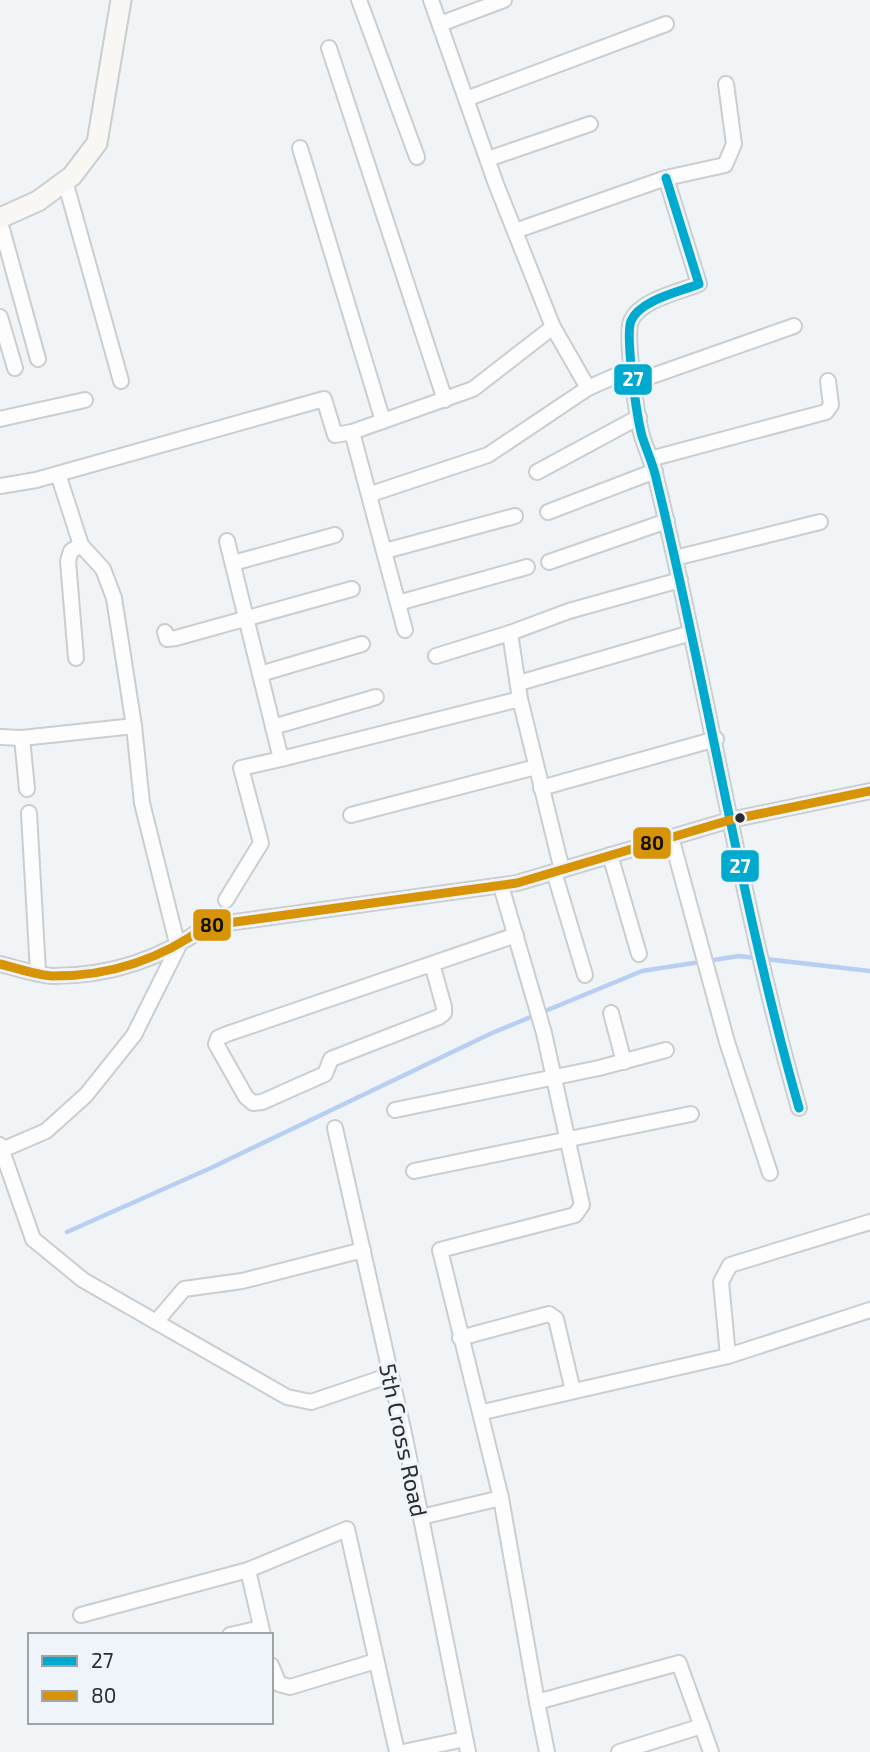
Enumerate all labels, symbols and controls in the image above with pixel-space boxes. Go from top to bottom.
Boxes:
line badge: 27 [613,363,653,396]
text: 27 [622,367,644,390]
unlabelled marker [733,811,747,825]
line badge: 80 [632,826,672,860]
text: 80 [640,831,664,854]
line badge: 27 [720,849,760,883]
text: 27 [729,854,751,877]
line badge: 80 [192,908,232,942]
text: 80 [200,913,224,936]
street label: 5th Cross Road [374,1361,434,1519]
legend [28,1633,273,1724]
text: 27 [91,1647,114,1672]
text: 80 [91,1682,116,1707]

